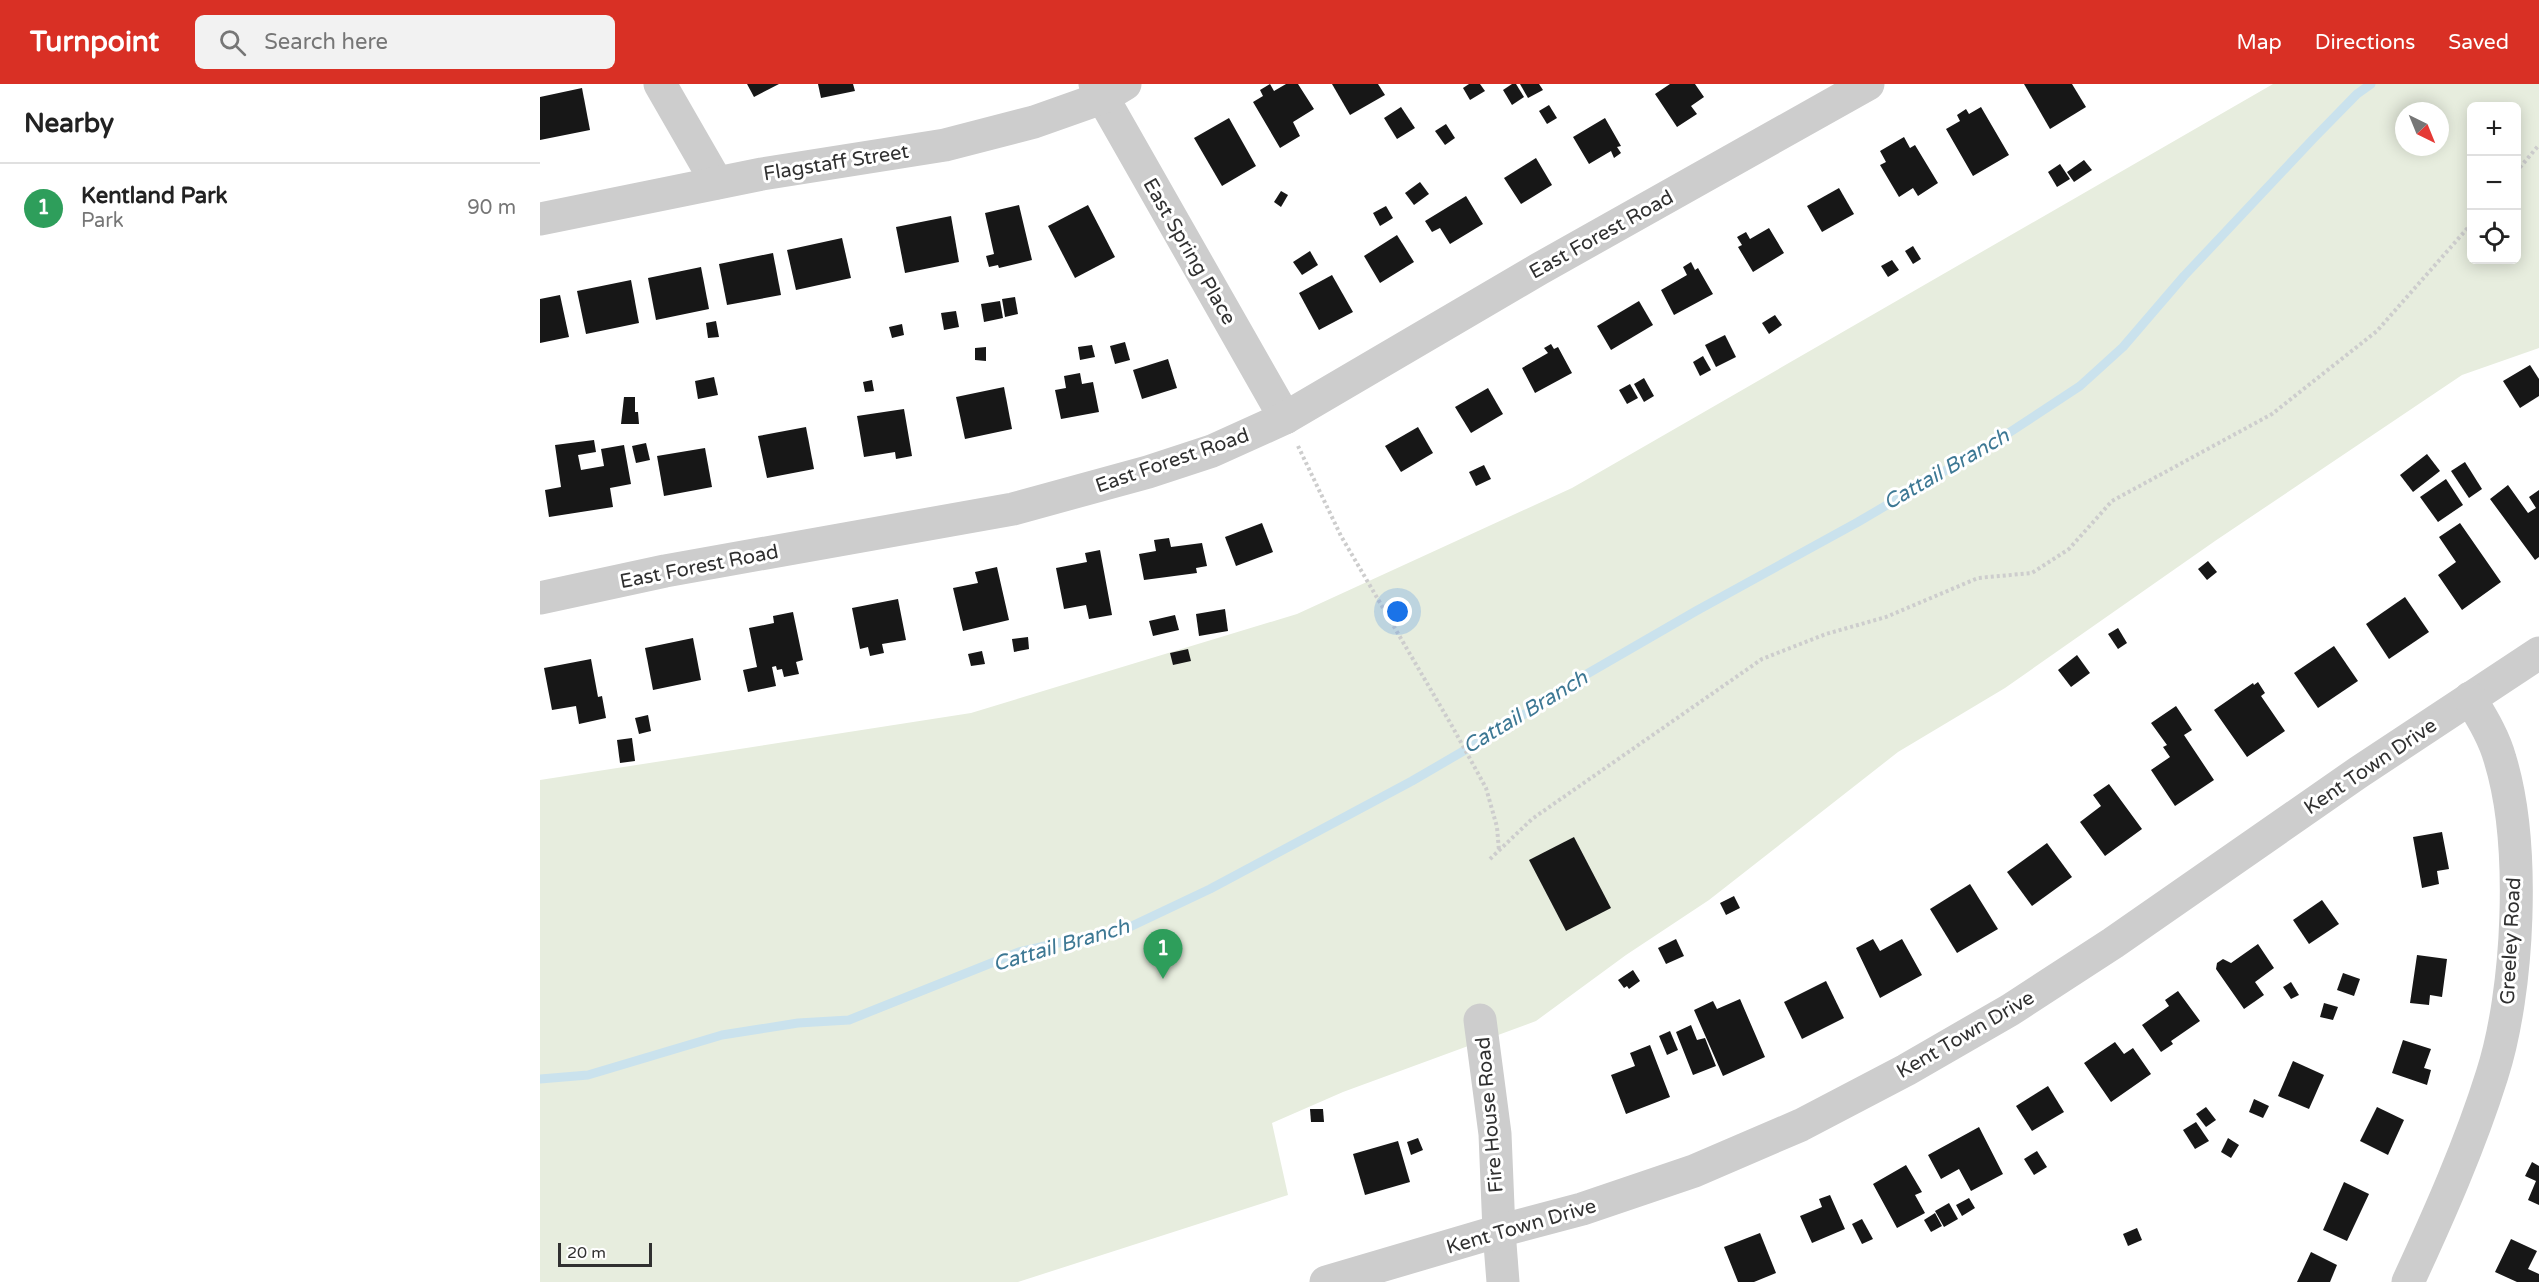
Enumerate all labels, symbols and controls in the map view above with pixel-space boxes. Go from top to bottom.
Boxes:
search box [195,15,615,69]
text: Turnpoint [30,25,159,59]
icon: search [216,26,249,59]
text: Search here [264,29,388,55]
text: Map [2236,30,2282,55]
text: Directions [2315,30,2415,55]
text: Saved [2448,30,2509,55]
north arrow [2395,102,2449,156]
map controls [2467,102,2521,264]
button: + [2467,102,2521,156]
text: Nearby [24,108,114,139]
street label: Flagstaff Street [762,140,911,186]
button: − [2467,156,2521,210]
street label: East Spring Place [1137,174,1241,329]
text: Kentland Park [81,183,228,209]
street label: East Forest Road [1525,185,1678,284]
text: 1 [37,196,50,220]
text: 90 m [467,196,516,220]
text: Park [81,209,124,233]
button: locate [2467,210,2521,264]
street label: East Forest Road [1092,423,1252,499]
water label: Cattail Branch [1879,423,2015,515]
street label: East Forest Road [618,540,781,594]
your location [1383,597,1412,626]
water label: Cattail Branch [1458,665,1593,759]
street label: Kent Town Drive [2300,714,2441,820]
street label: Greeley Road [2496,877,2526,1005]
water label: Cattail Branch [990,914,1133,977]
pin: 1 [1144,930,1182,979]
street label: Kent Town Drive [1892,986,2039,1084]
street label: Fire House Road [1471,1036,1509,1194]
street label: Kent Town Drive [1444,1194,1599,1260]
scale bar [558,1240,652,1268]
text: 20 m [567,1243,606,1263]

